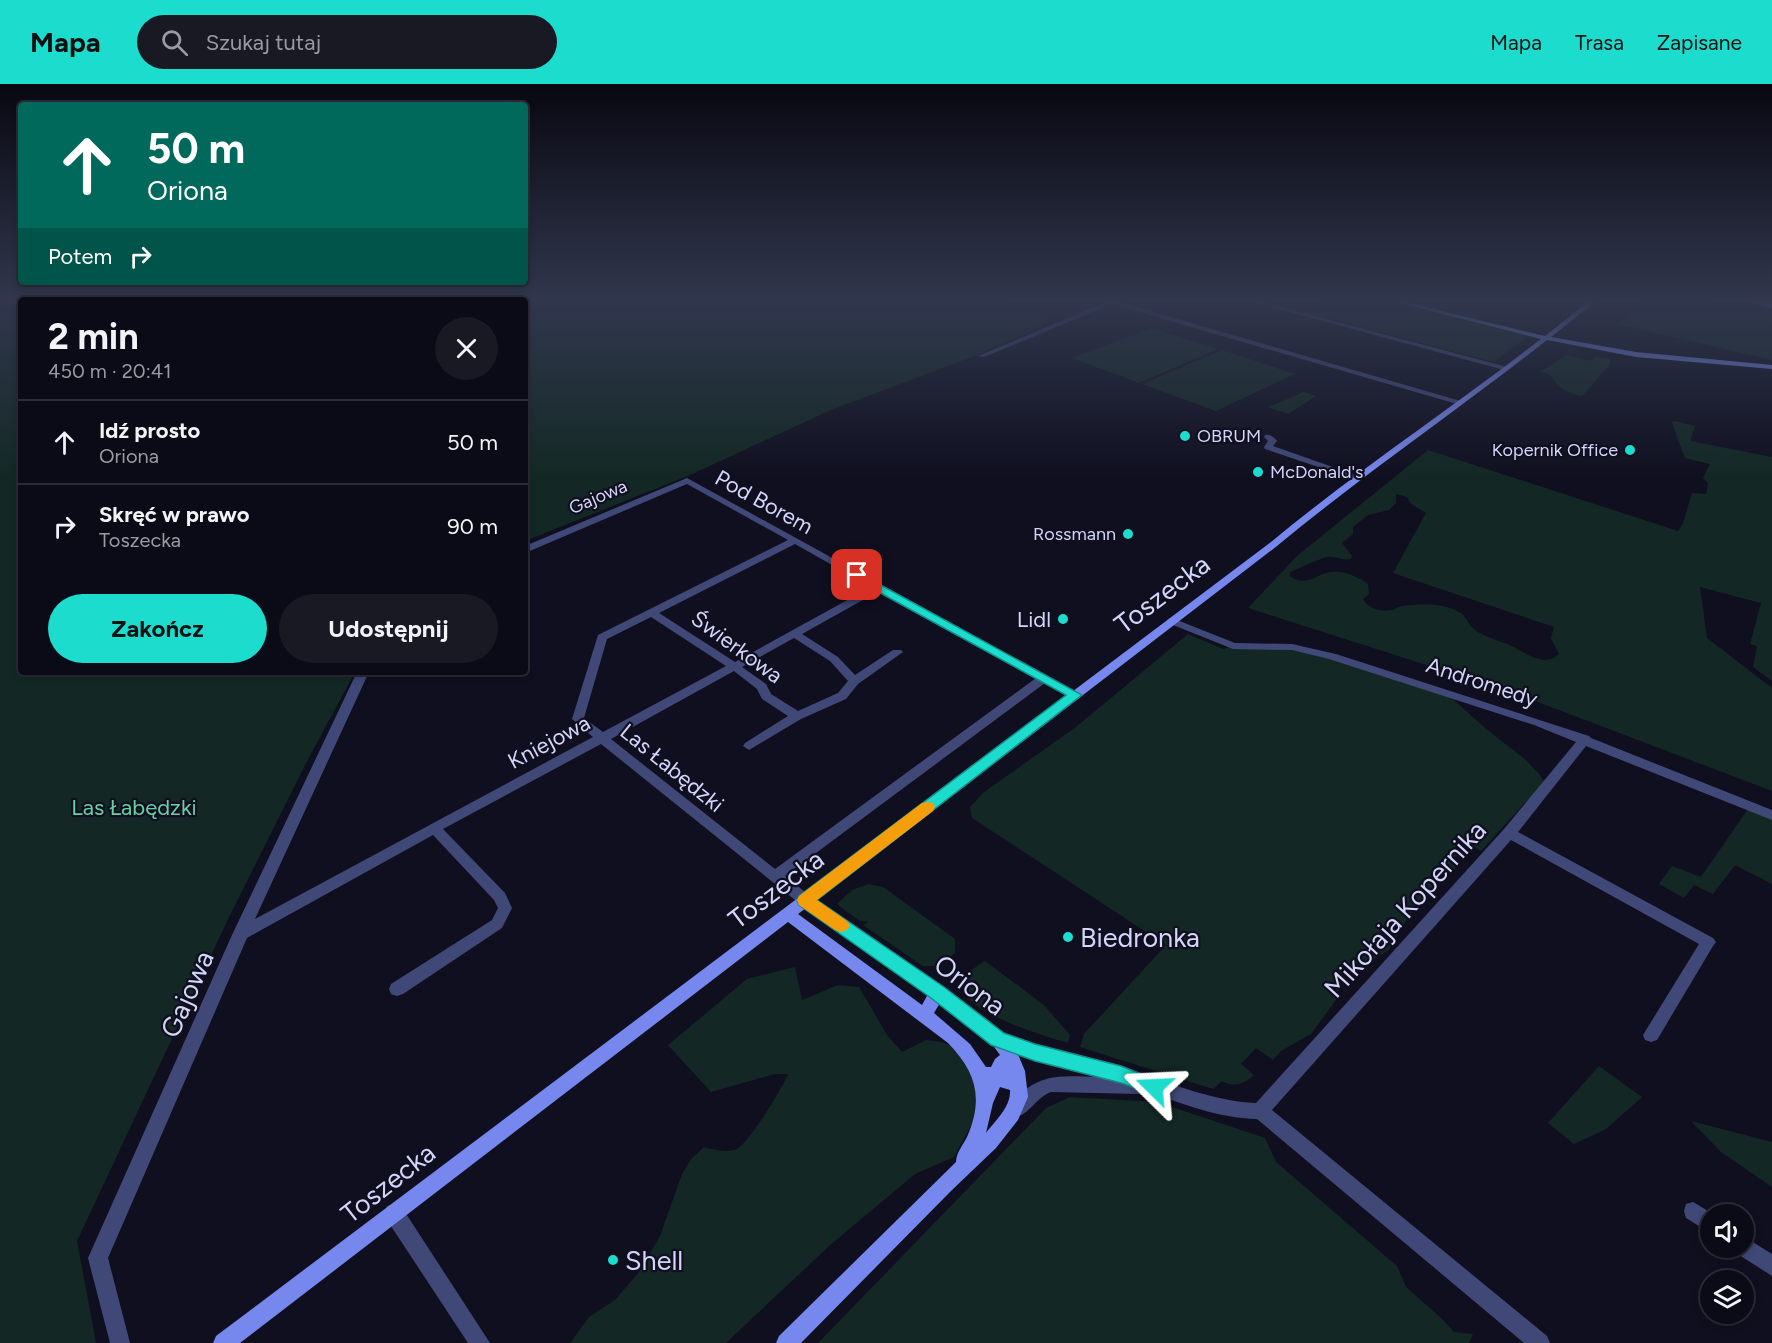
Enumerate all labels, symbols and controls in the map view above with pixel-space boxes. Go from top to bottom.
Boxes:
search box [137,15,557,69]
text: Mapa [30,25,101,59]
icon: search [158,26,191,59]
text: Szukaj tutaj [206,29,321,56]
text: Mapa [1490,30,1542,55]
text: Trasa [1575,30,1624,55]
text: Zapisane [1657,30,1742,55]
text: 50 m [147,123,245,174]
icon: ahead [48,126,126,204]
text: Oriona [147,174,228,207]
icon: right [124,240,157,273]
text: Potem [48,243,112,270]
text: 2 min [48,315,139,358]
button: close [435,317,498,380]
text: 450 m · 20:41 [48,359,171,383]
text: Idź prosto [99,417,200,444]
place label: OBRUM [1197,425,1261,447]
icon: ahead [48,426,81,459]
text: 50 m [447,429,498,456]
marker: OBRUM [1178,429,1192,443]
place label: Kopernik Office [1492,439,1618,461]
marker: Kopernik Office [1623,443,1637,457]
text: Oriona [99,444,159,468]
place label: McDonald's [1270,461,1364,483]
street label: Pod Borem [710,464,818,540]
marker: McDonald's [1251,465,1265,479]
street label: Gajowa [566,475,630,519]
text: Skręć w prawo [99,501,249,528]
icon: right [48,510,81,543]
text: 90 m [447,513,498,540]
place label: Rossmann [1033,523,1116,545]
marker: Rossmann [1121,527,1135,541]
text: Toszecka [99,528,181,552]
street label: Toszecka [1108,548,1216,640]
pin [831,549,882,600]
icon: arrive [840,558,873,591]
button: Zakończ [48,594,267,663]
button: Udostępnij [279,594,498,663]
street label: Świerkowa [686,605,788,689]
place label: Lidl [1017,606,1051,633]
marker: Lidl [1056,612,1070,626]
street label: Andromedy [1423,651,1541,713]
street label: Kniejowa [503,709,595,775]
street label: Las Łabędzki [615,718,729,818]
park label: Las Łabędzki [71,794,197,821]
street label: Mikołaja Kopernika [1317,814,1493,1004]
street label: Toszecka [722,843,830,935]
place label: Biedronka [1080,921,1200,954]
marker: Biedronka [1061,930,1075,944]
street label: Gajowa [153,946,221,1042]
street label: Oriona [928,947,1012,1023]
position arrow [1122,1055,1186,1119]
street label: Toszecka [334,1136,442,1230]
map controls [1700,1204,1754,1324]
button: sound [1700,1204,1754,1258]
place label: Shell [625,1244,683,1277]
marker: Shell [606,1253,620,1267]
button: layers [1700,1270,1754,1324]

